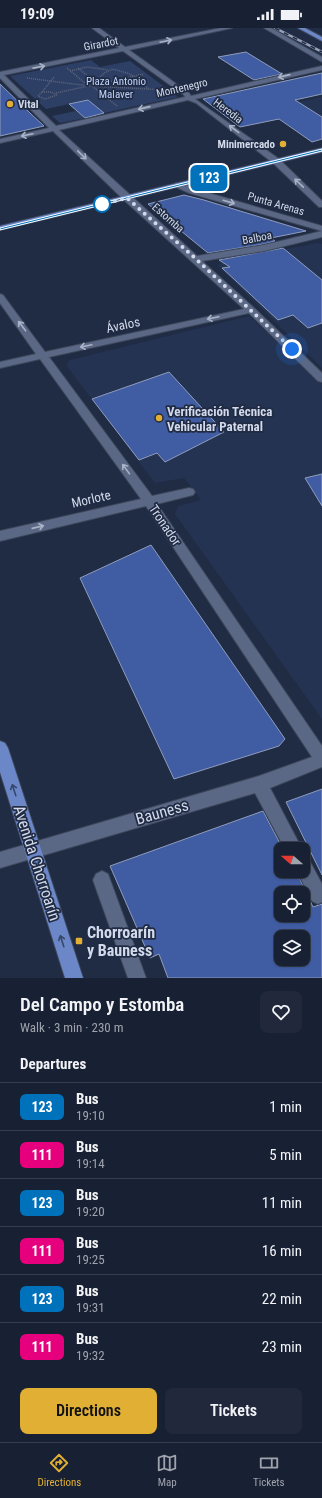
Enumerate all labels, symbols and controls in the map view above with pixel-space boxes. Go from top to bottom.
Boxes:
text: 19:09 [20,5,54,23]
street label: Girardot [83,34,119,54]
one-way arrow [159,37,172,45]
one-way arrow [32,62,45,70]
one-way arrow [278,73,291,81]
park label: Plaza Antonio Malaver [86,75,147,101]
street label: Montenegro [155,76,209,100]
street label: Heredia [211,96,245,126]
place label: Vital [18,98,39,111]
marker: Vital [5,99,15,109]
one-way arrow [137,105,150,113]
one-way arrow [229,125,240,133]
one-way arrow [21,131,34,139]
place label: Minimercado [218,138,276,151]
marker: Minimercado [278,139,288,149]
one-way arrow [77,150,87,160]
line badge: 123 [186,165,232,191]
text: 123 [198,170,220,186]
one-way arrow [294,178,304,188]
street label: Punta Arenas [246,190,306,218]
unlabelled marker [93,195,111,213]
one-way arrow [222,199,235,206]
street label: Estomba [149,201,187,235]
street label: Balboa [241,229,273,247]
street label: Ávalos [105,314,141,336]
one-way arrow [207,315,220,323]
one-way arrow [18,320,26,331]
your location [282,339,302,359]
one-way arrow [80,342,93,350]
place label: Verificación Técnica Vehicular Paternal [167,404,272,434]
marker: Verificación Técnica Vehicular Paternal [154,413,164,423]
one-way arrow [122,464,130,475]
street label: Morlote [70,487,112,511]
street label: Tronador [146,502,184,548]
one-way arrow [31,522,44,530]
one-way arrow [10,784,17,797]
street label: Bauness [133,795,191,829]
street label: Avenida Chorroarín [9,803,65,923]
north arrow [274,842,310,878]
map controls [274,842,310,966]
button: locate [274,886,310,922]
place label: Chorroarín y Bauness [87,923,155,960]
button: layers [274,930,310,966]
one-way arrow [58,935,65,948]
marker: Chorroarín y Bauness [74,936,84,946]
button: heart [260,991,302,1033]
text: Del Campo y Estomba [20,993,184,1016]
text: Walk · 3 min · 230 m [20,1020,124,1035]
text: Departures [20,1055,86,1073]
text: Bus [76,1090,99,1108]
text: 1 min [269,1098,302,1116]
text: 123 [31,1099,53,1115]
text: 19:10 [76,1108,105,1123]
text: Bus [76,1138,99,1156]
text: 5 min [269,1146,302,1164]
text: 111 [31,1147,53,1163]
text: 19:14 [76,1156,105,1171]
text: Bus [76,1186,99,1204]
text: 11 min [262,1194,302,1212]
text: 123 [31,1195,53,1211]
text: 19:20 [76,1204,105,1219]
text: Bus [76,1234,99,1252]
text: 16 min [262,1242,302,1260]
text: 111 [31,1243,53,1259]
text: 19:25 [76,1252,105,1267]
text: Bus [76,1282,99,1300]
text: 22 min [262,1290,302,1308]
text: 123 [31,1291,53,1307]
text: 19:31 [76,1300,105,1315]
text: Bus [76,1330,99,1348]
text: 23 min [262,1338,302,1356]
text: 111 [31,1339,53,1355]
text: 19:32 [76,1348,105,1363]
button: Directions [20,1388,157,1434]
button: Tickets [165,1388,302,1434]
tab: Directions [37,1452,81,1489]
tab: Map [156,1452,178,1489]
tab: Tickets [253,1452,285,1489]

